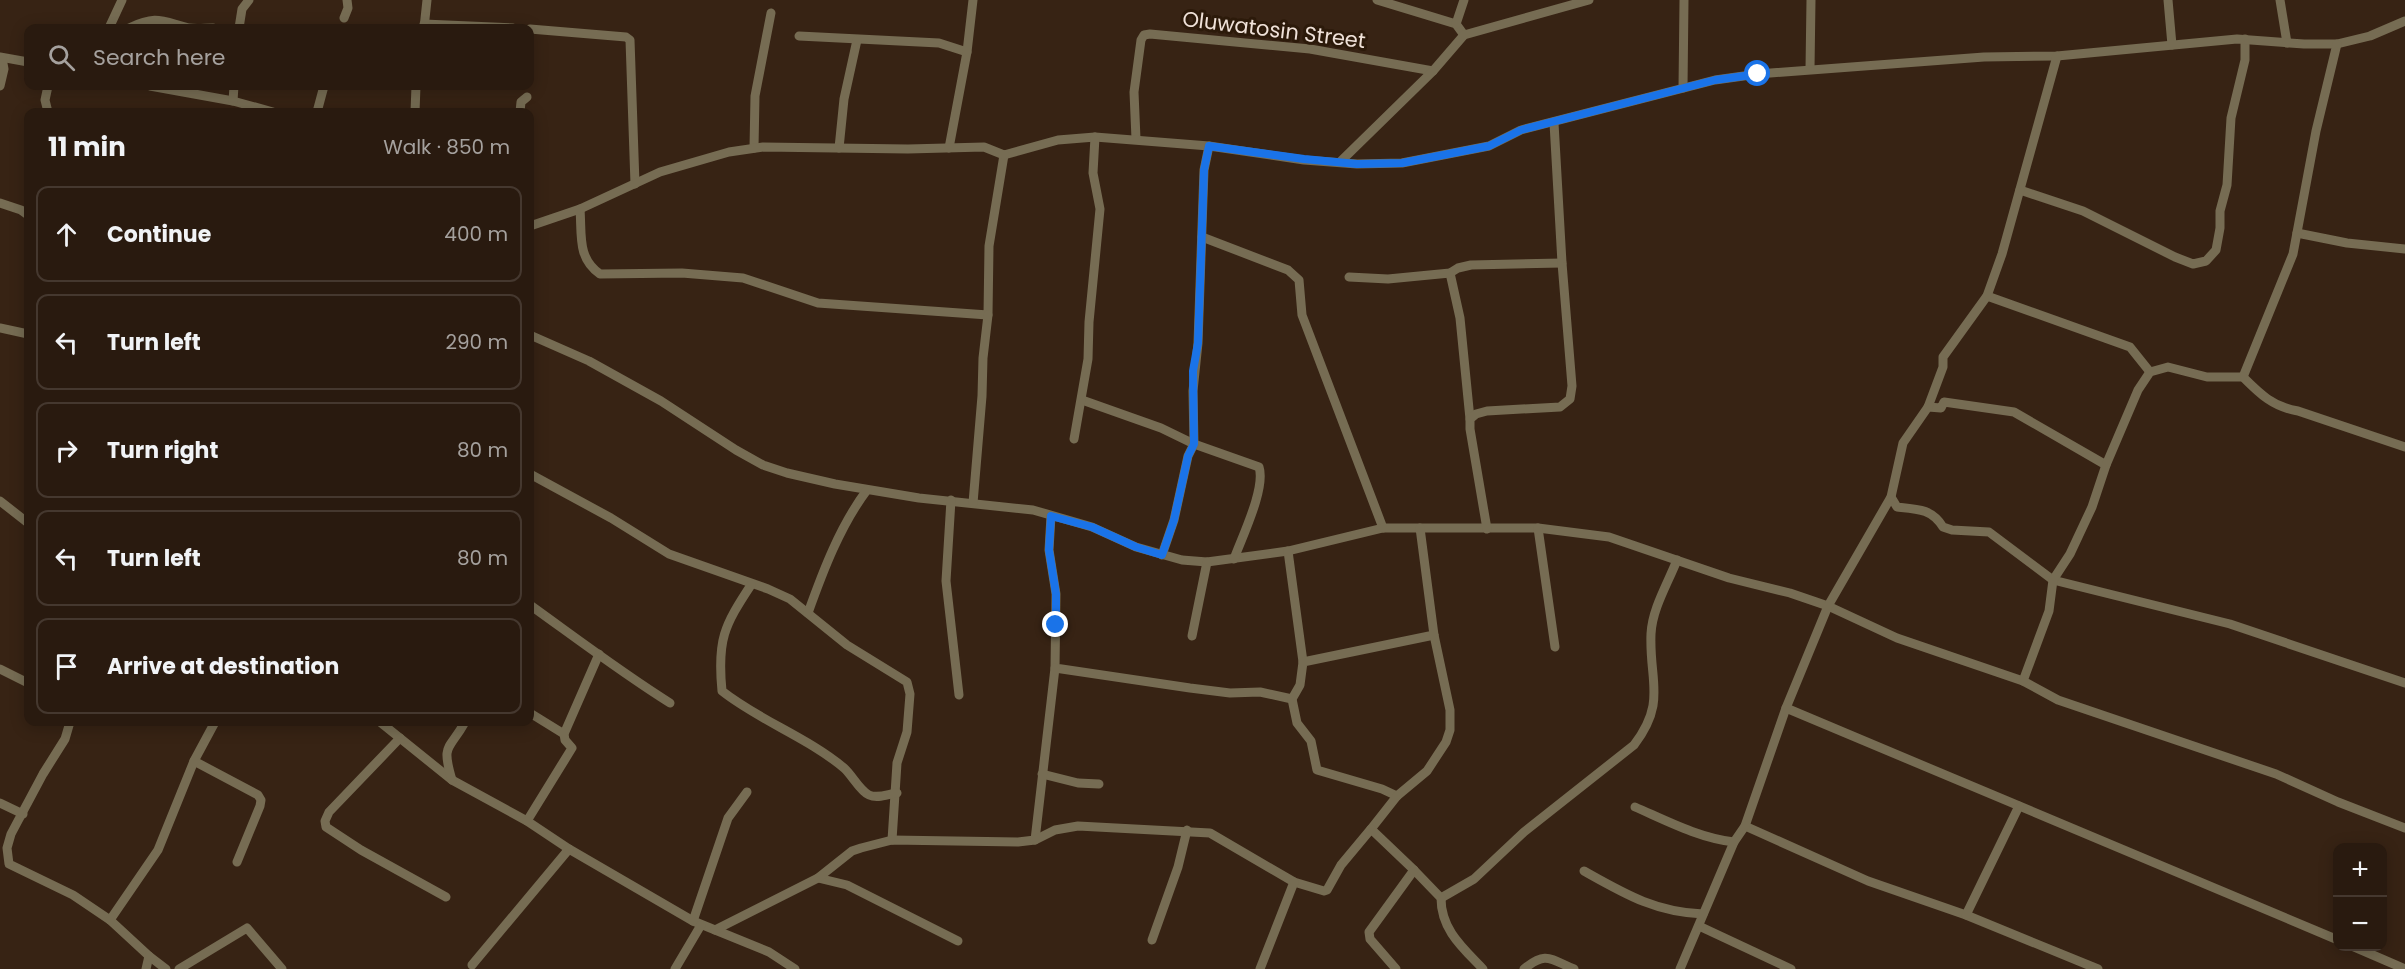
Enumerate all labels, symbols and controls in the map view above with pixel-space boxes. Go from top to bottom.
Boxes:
street label: Oluwatosin Street [1181,4,1367,55]
search box [24,24,534,90]
icon: search [45,41,78,74]
text: Search here [93,42,226,73]
route start [1744,60,1770,86]
text: 11 min [48,129,126,165]
text: Walk · 850 m [383,133,510,161]
icon: ahead [50,218,83,251]
text: Continue [107,219,211,250]
text: 400 m [444,220,508,248]
icon: left [50,326,83,359]
text: Turn left [107,327,201,358]
text: 290 m [445,328,508,356]
icon: right [50,434,83,467]
text: Turn right [107,435,218,466]
text: 80 m [457,436,508,464]
icon: left [50,542,83,575]
text: Turn left [107,543,201,574]
text: 80 m [457,544,508,572]
route end [1042,611,1068,637]
icon: arrive [50,650,83,683]
text: Arrive at destination [107,651,339,682]
map controls [2333,843,2387,951]
button: + [2333,843,2387,897]
button: − [2333,897,2387,951]

